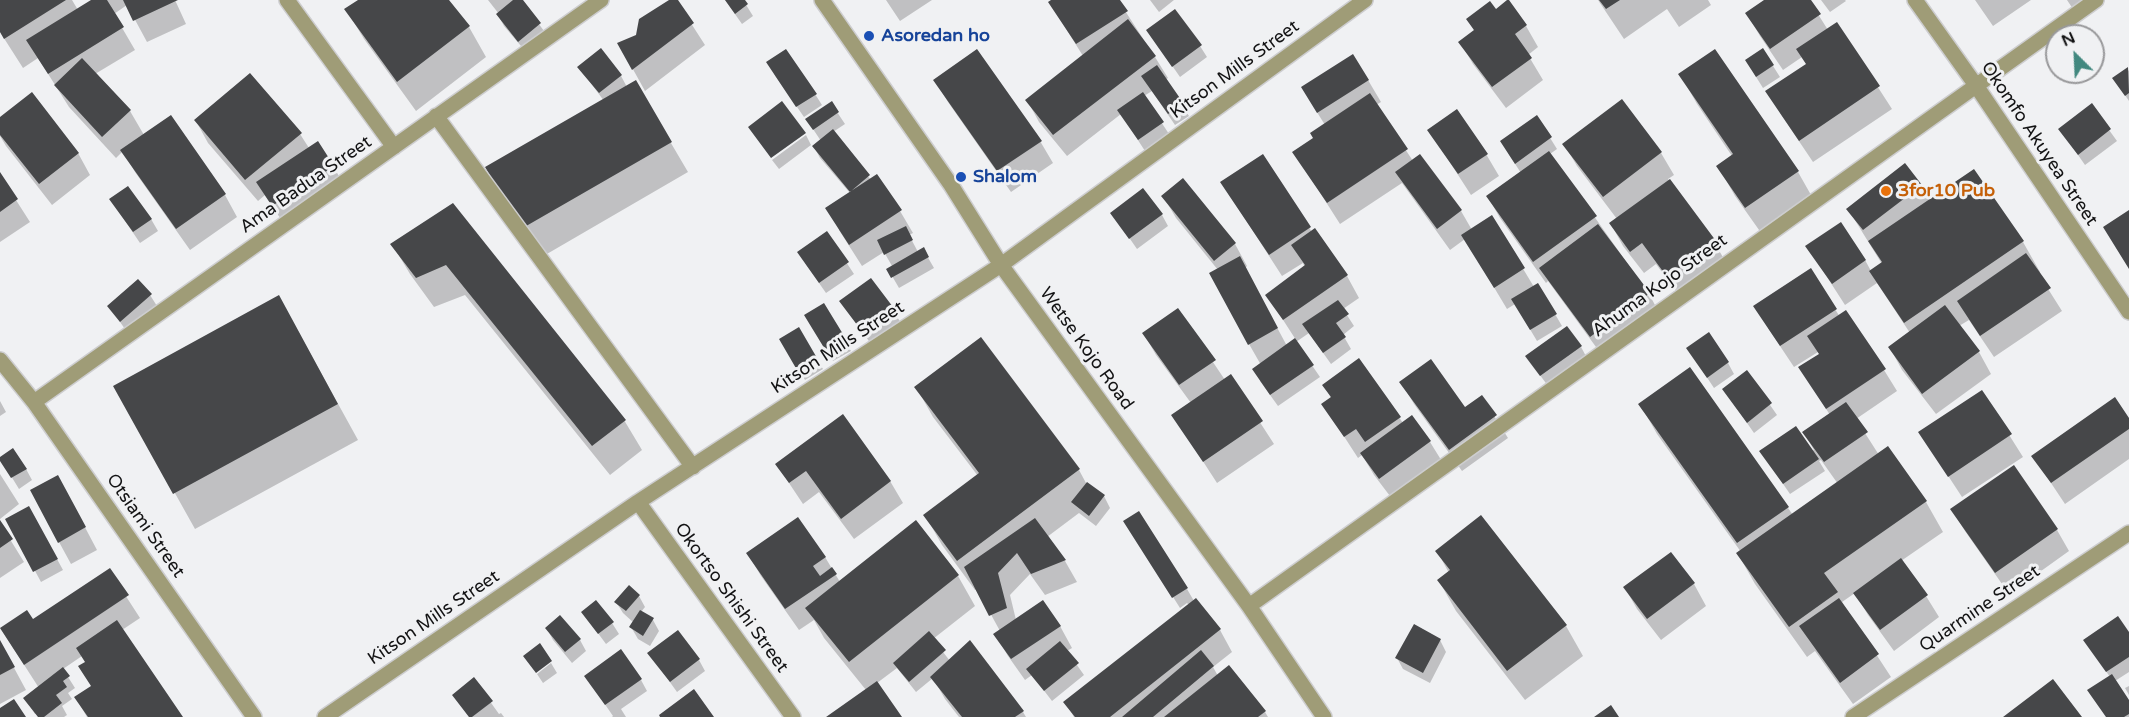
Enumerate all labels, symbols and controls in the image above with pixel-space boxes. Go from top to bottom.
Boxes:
street label: Kitson Mills Street [1166,16,1304,124]
north arrow [2045,24,2105,84]
place label: Asoredan ho [881,25,990,47]
text: N [2059,28,2078,51]
marker: Asoredan ho [862,29,876,43]
street label: Okomfo Akuyea Street [1976,58,2102,230]
street label: Ama Badua Street [236,131,376,239]
place label: Shalom [973,166,1037,188]
marker: Shalom [954,170,968,184]
place label: 3for10 Pub [1898,180,1995,202]
marker: 3for10 Pub [1879,184,1893,198]
street label: Ahuma Kojo Street [1588,230,1732,342]
street label: Wetse Kojo Road [1034,283,1138,415]
street label: Kitson Mills Street [768,297,908,399]
street label: Otsiami Street [101,470,189,582]
street label: Okortso Shishi Street [669,519,793,677]
street label: Quarmine Street [1916,561,2044,657]
street label: Kitson Mills Street [364,566,504,670]

